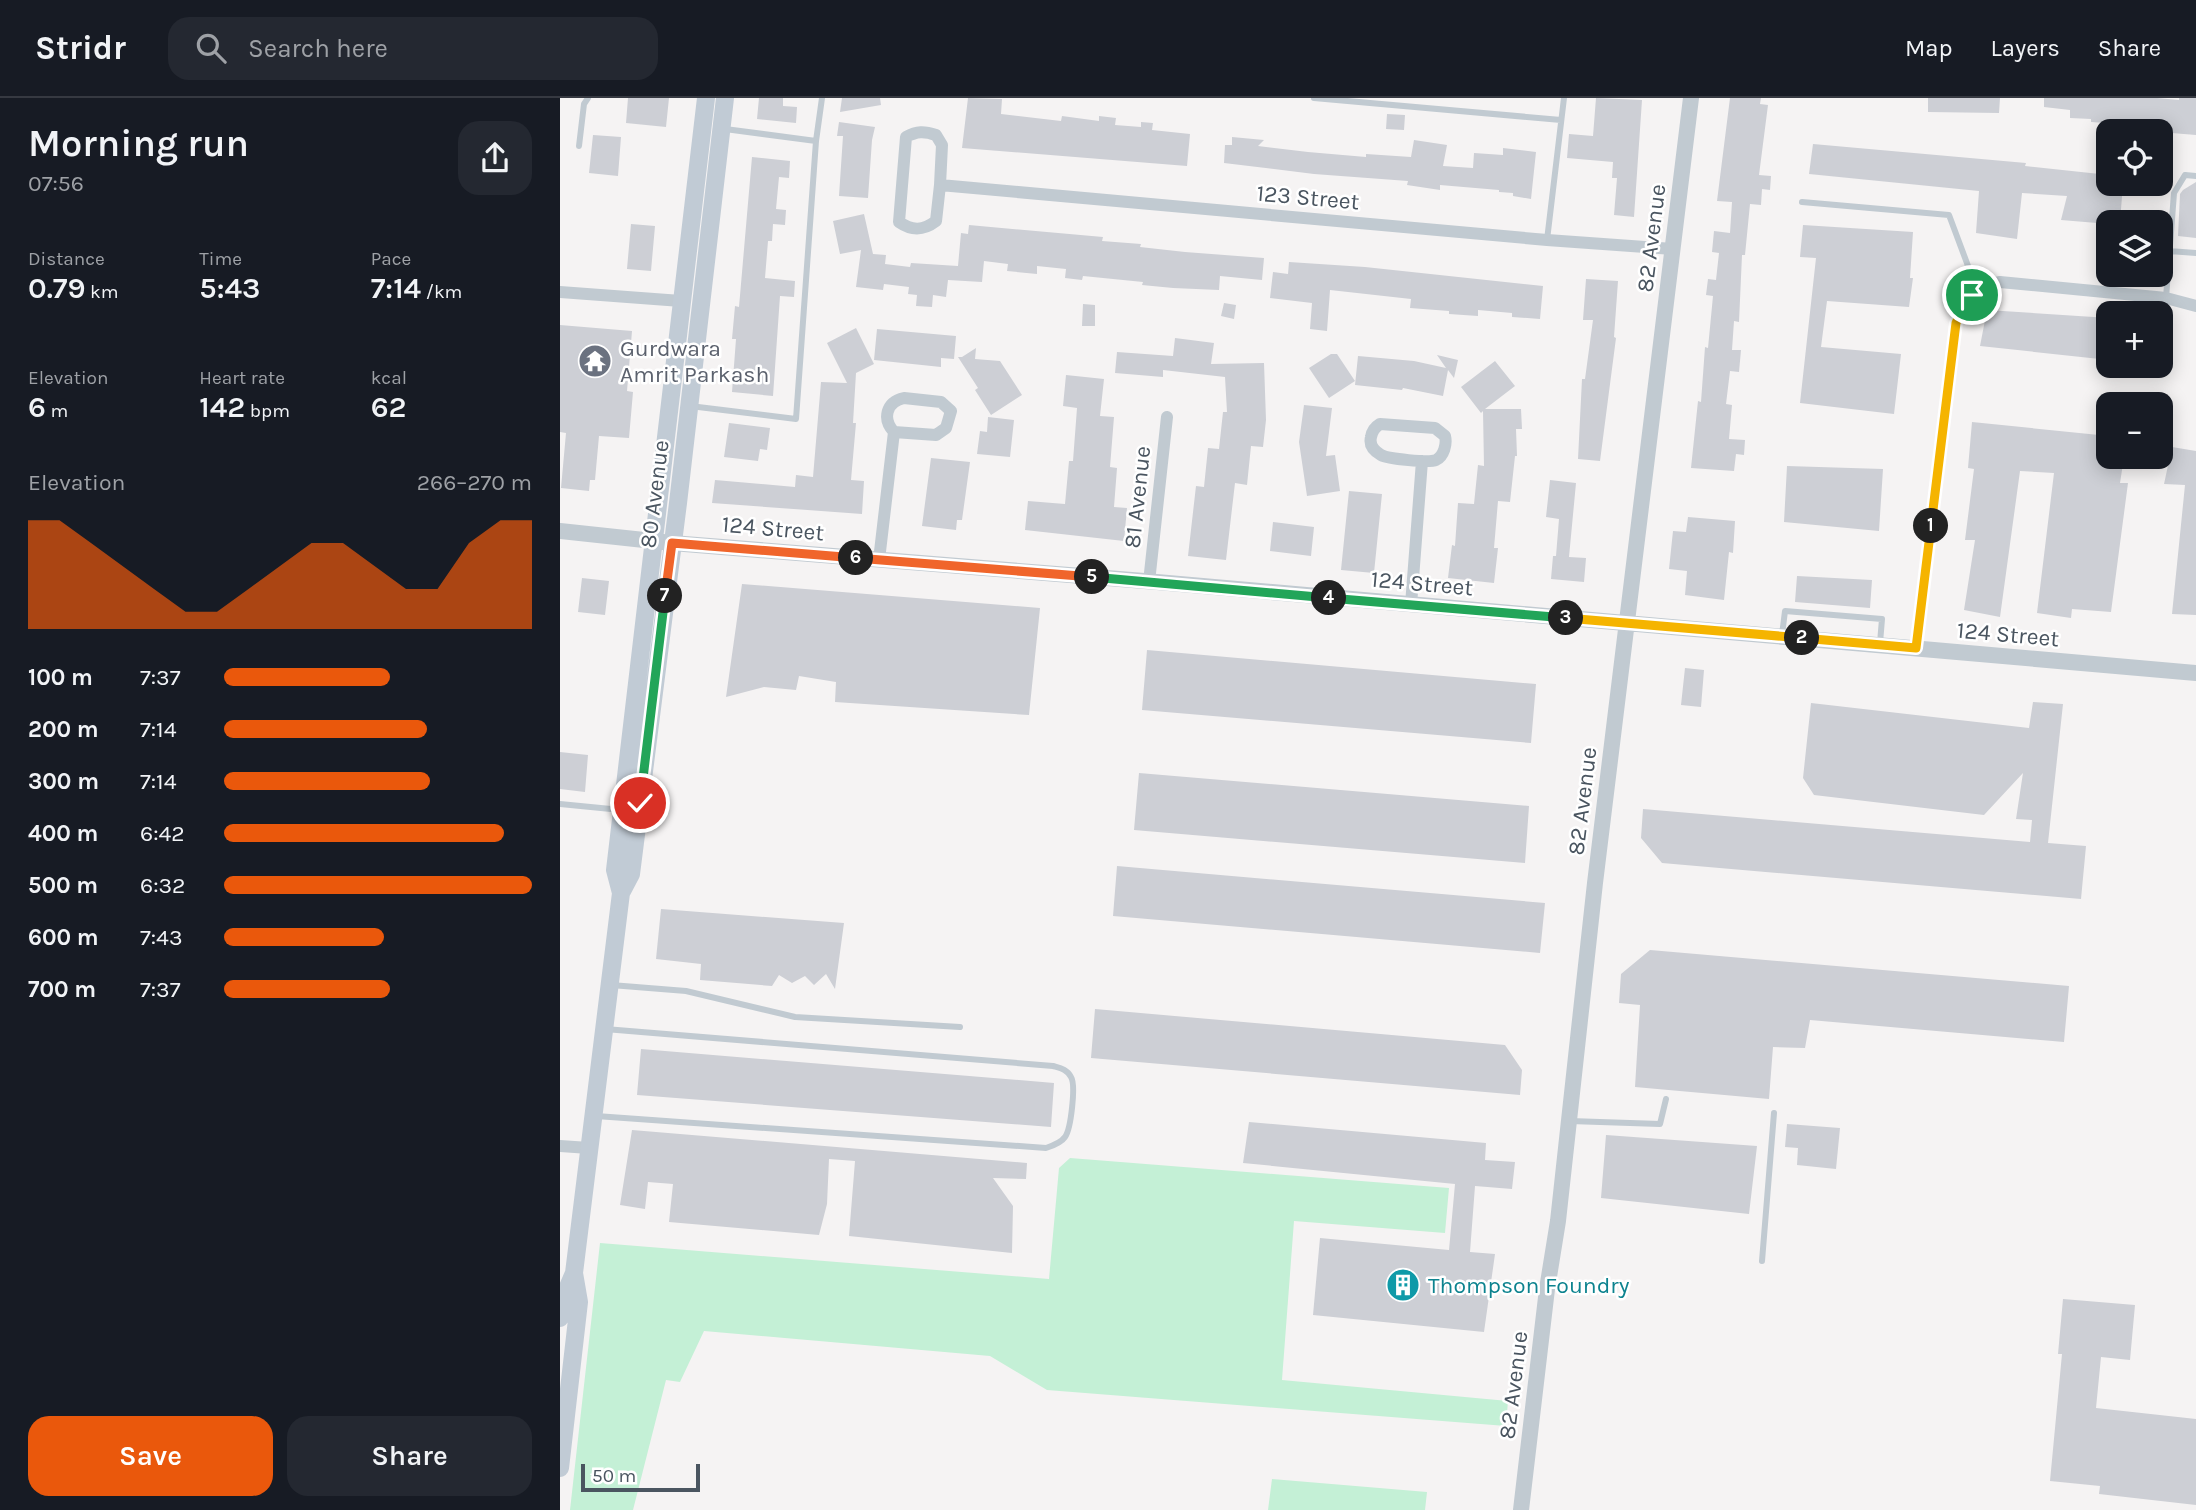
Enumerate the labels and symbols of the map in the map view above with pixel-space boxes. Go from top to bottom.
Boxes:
street label: 123 Street [1255,180,1361,215]
street label: 82 Avenue [1631,183,1672,294]
pin [1942,265,2002,325]
place label: Gurdwara Amrit Parkash [620,335,769,388]
temple icon: Gurdwara Amrit Parkash [576,342,614,380]
street label: 80 Avenue [634,438,675,550]
street label: 81 Avenue [1119,444,1156,550]
pin: 1 [1914,508,1948,544]
street label: 124 Street [721,511,825,546]
pin: 6 [838,540,874,575]
pin: 5 [1074,560,1110,594]
street label: 124 Street [1370,566,1474,601]
pin: 7 [648,578,682,614]
pin: 4 [1312,580,1346,616]
pin: 3 [1548,601,1584,636]
street label: 124 Street [1956,617,2060,652]
pin: 2 [1784,620,1820,656]
street label: 82 Avenue [1562,746,1603,857]
pin [610,773,670,833]
building icon: Thompson Foundry [1384,1266,1422,1304]
place label: Thompson Foundry [1428,1272,1630,1299]
street label: 82 Avenue [1493,1330,1534,1441]
scale bar [581,1461,700,1493]

